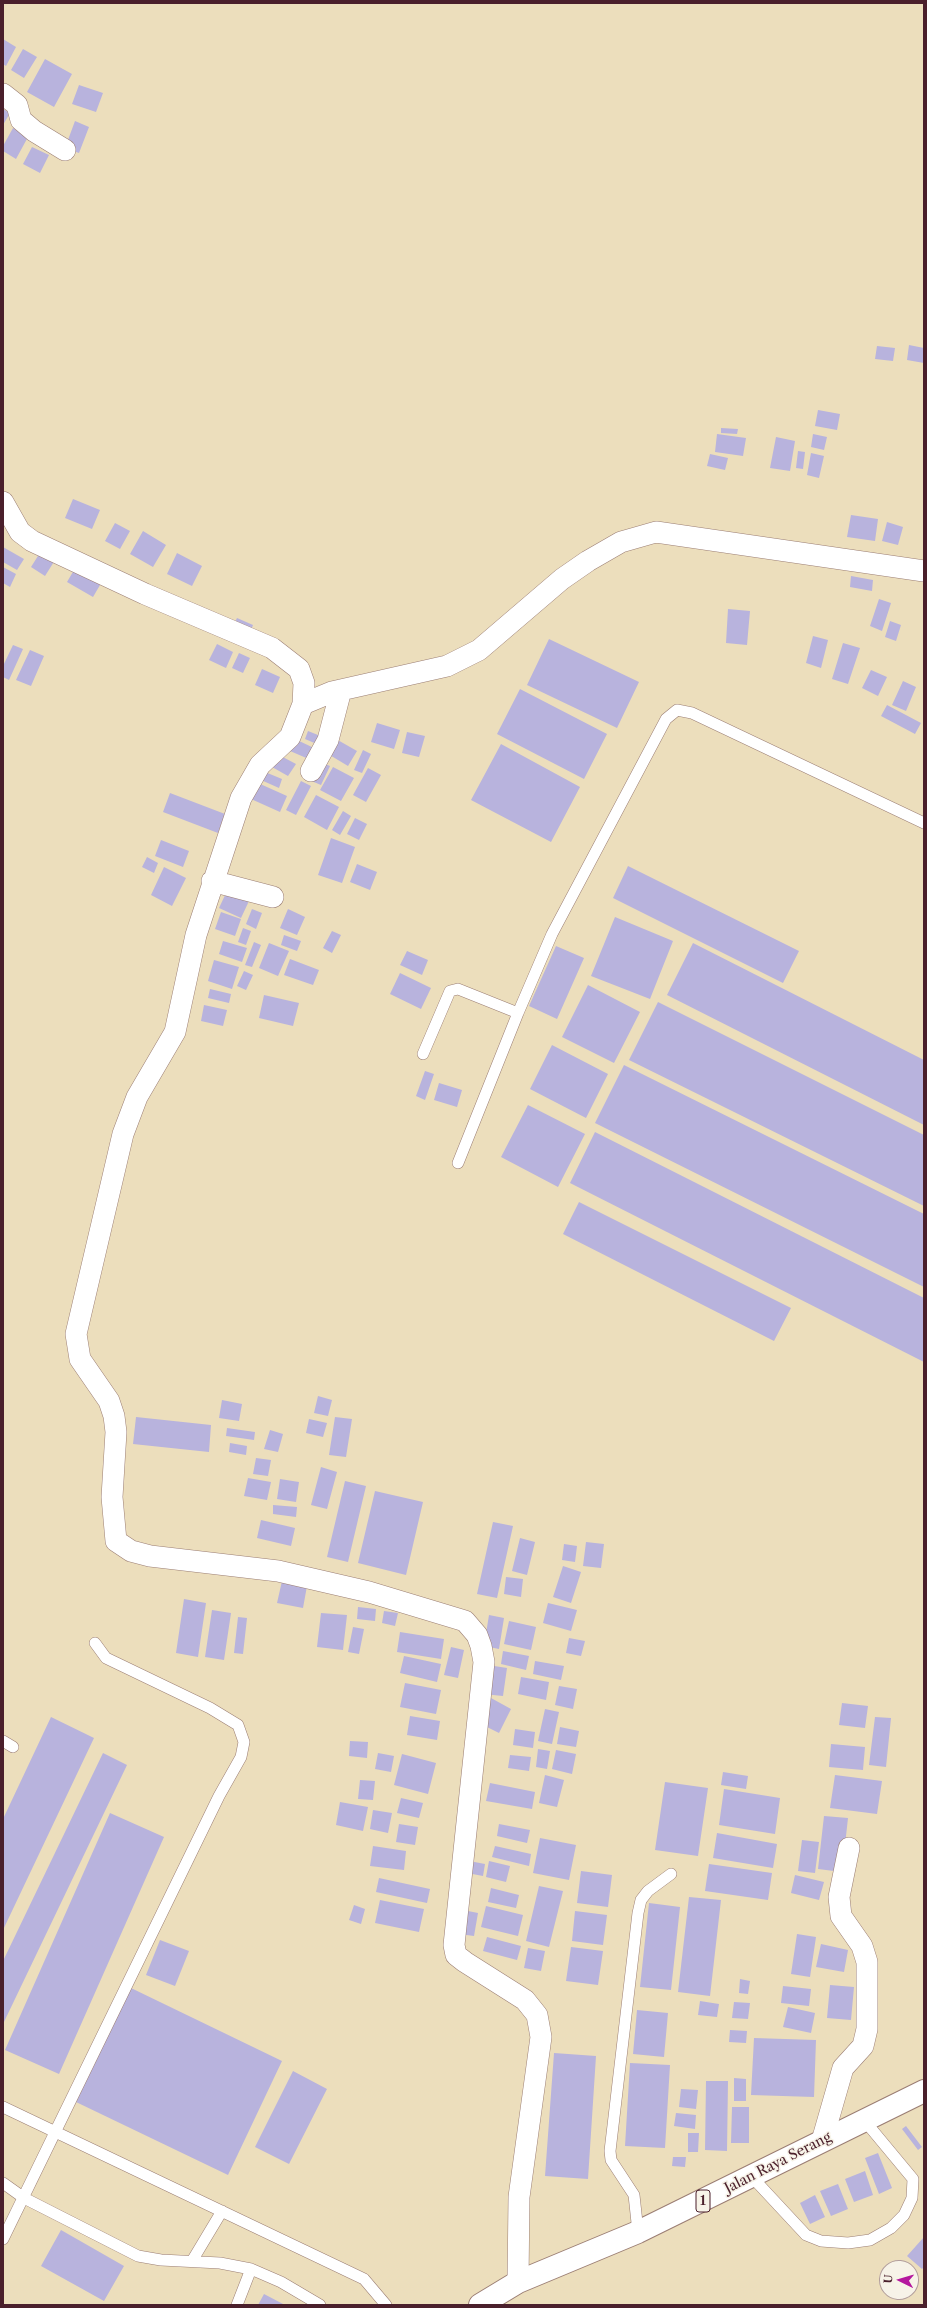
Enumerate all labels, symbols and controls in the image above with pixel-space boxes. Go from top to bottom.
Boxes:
street label: Jalan Raya Serang [722,2129,834,2197]
road number: 1 [696,2190,710,2212]
north arrow [879,2260,919,2300]
text: U [881,2274,895,2284]

